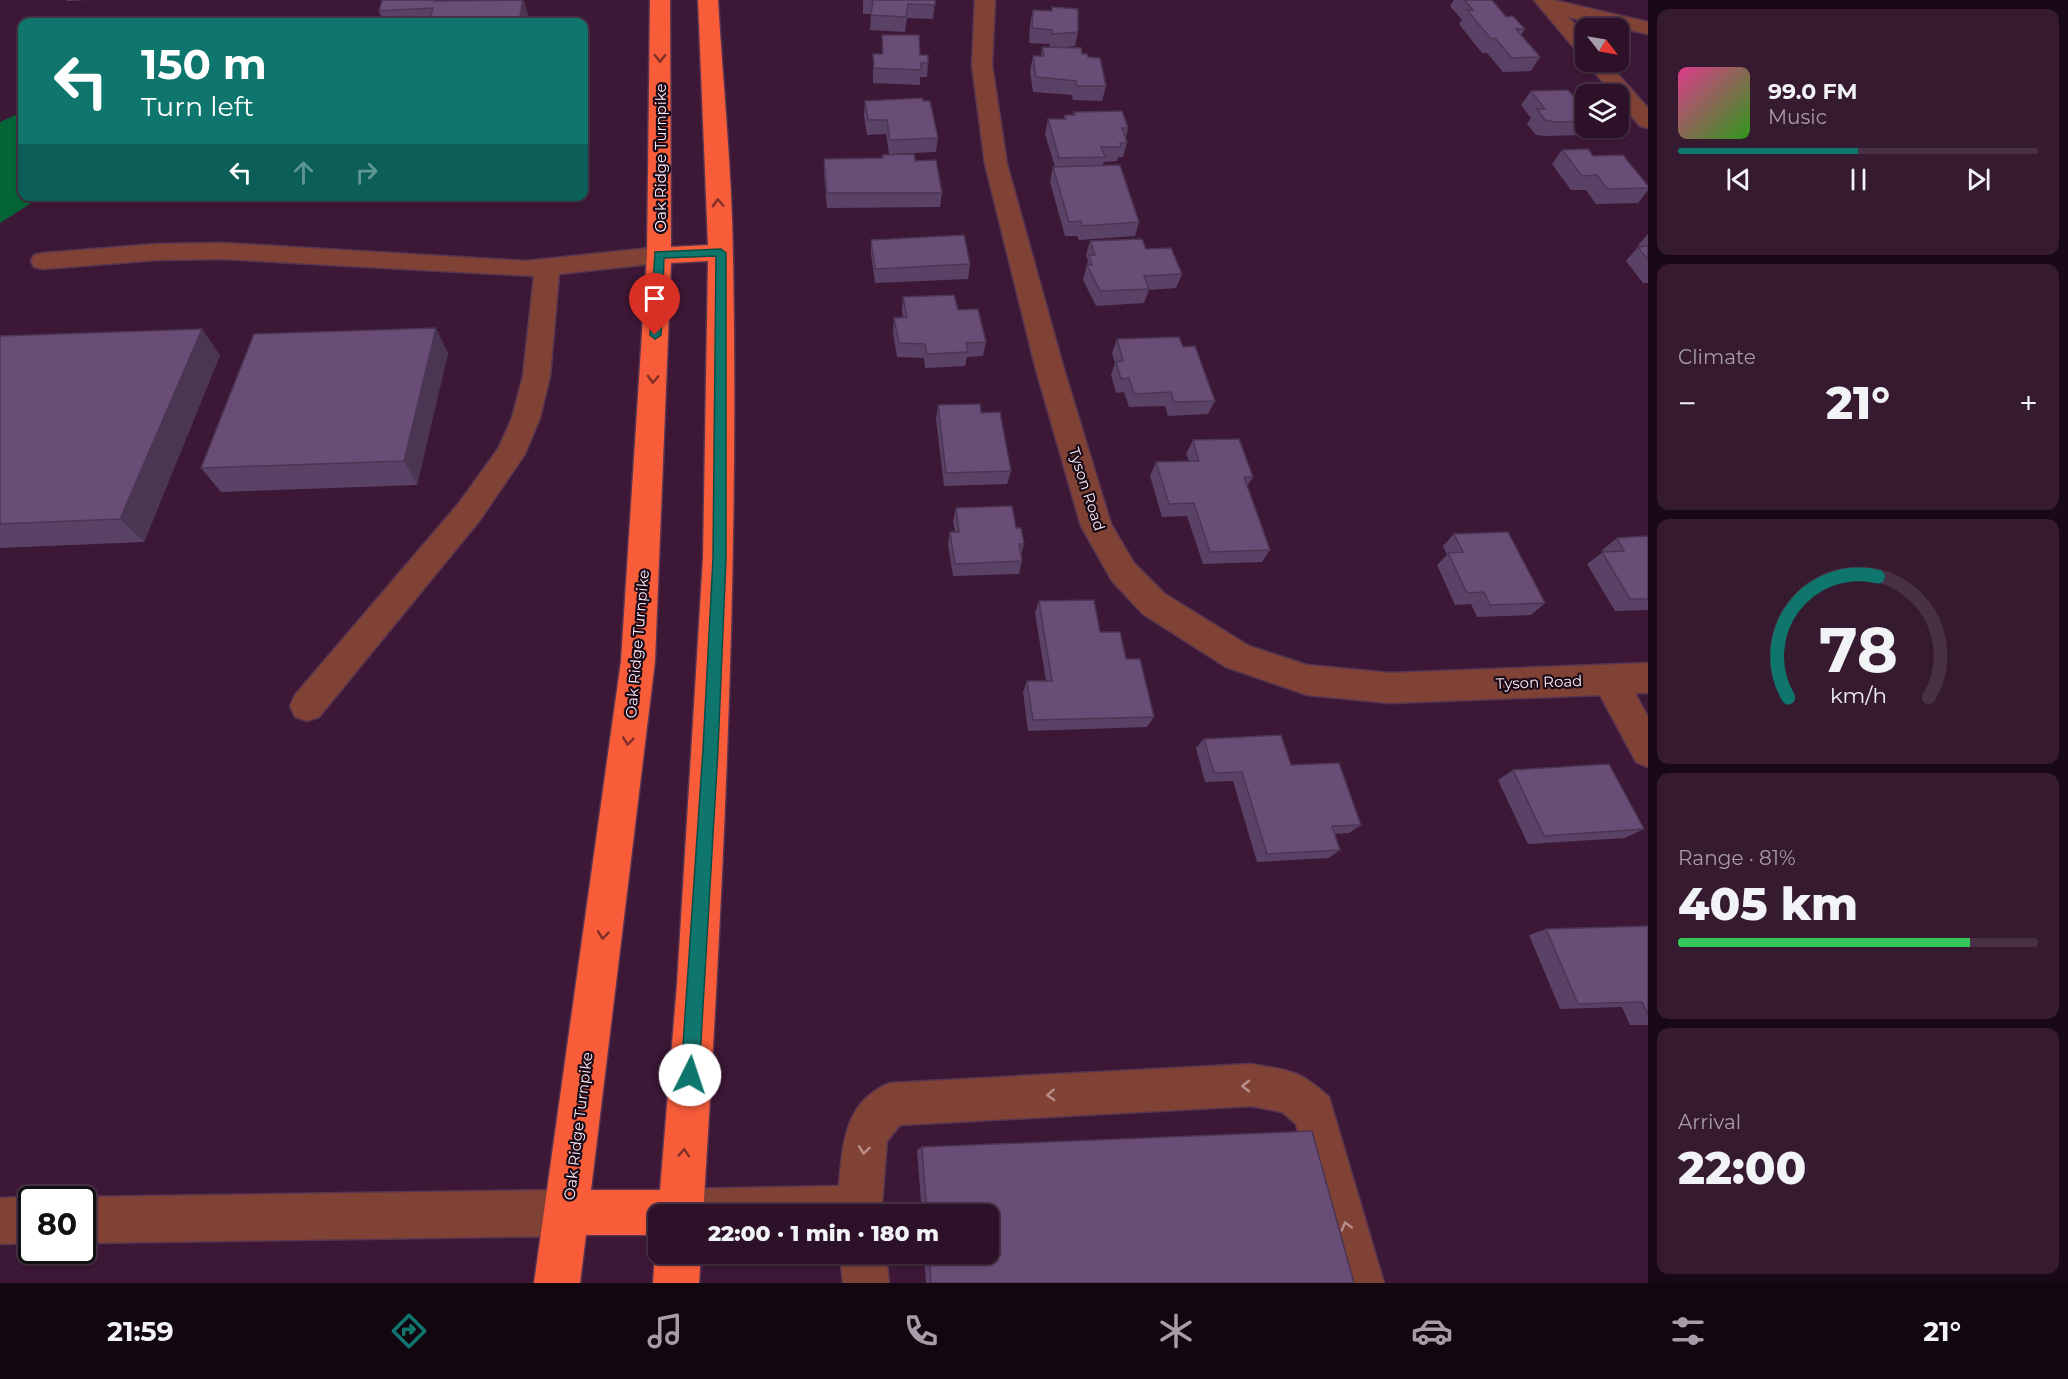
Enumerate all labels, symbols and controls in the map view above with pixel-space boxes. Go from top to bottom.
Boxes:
north arrow [1575,18,1629,72]
map controls [1575,18,1629,138]
text: 150 m [141,38,267,90]
icon: left [42,42,120,120]
one-way arrow [654,54,666,63]
text: 99.0 FM [1768,78,1857,105]
street label: Oak Ridge Turnpike [651,83,670,233]
button: layers [1575,84,1629,138]
text: Turn left [141,90,254,123]
text: Music [1768,105,1827,129]
icon: left [224,156,257,189]
icon: ahead [287,156,320,189]
icon: right [350,156,383,189]
icon: previous [1722,163,1755,196]
icon: pause [1842,163,1875,196]
icon: next [1962,163,1995,196]
one-way arrow [712,199,725,208]
pin [629,273,680,335]
icon: arrive [638,282,671,315]
text: Climate [1678,345,1756,369]
one-way arrow [647,375,660,384]
text: 21° [1826,375,1890,430]
text: − [1678,383,1697,423]
text: + [2019,383,2038,423]
street label: Tyson Road [1065,445,1109,533]
street label: Oak Ridge Turnpike [621,569,653,719]
text: 78 [1819,613,1897,689]
street label: Tyson Road [1495,671,1583,693]
text: km/h [1829,683,1887,709]
one-way arrow [622,737,634,746]
text: Range · 81% [1678,846,1796,870]
text: 405 km [1678,876,1858,931]
one-way arrow [597,930,610,939]
position arrow [658,1043,722,1107]
street label: Oak Ridge Turnpike [559,1051,597,1201]
one-way arrow [1241,1080,1250,1092]
one-way arrow [1047,1089,1056,1102]
text: Arrival [1678,1110,1741,1134]
text: 22:00 [1678,1140,1806,1195]
one-way arrow [858,1145,871,1154]
one-way arrow [677,1149,690,1158]
speed limit sign: 80 [18,1186,96,1264]
text: 22:00 · 1 min · 180 m [708,1220,939,1247]
one-way arrow [1341,1222,1353,1232]
icon: directions [388,1310,430,1352]
icon: music [644,1310,686,1352]
icon: phone [900,1310,942,1352]
icon: climate [1155,1310,1197,1352]
icon: car [1411,1310,1453,1352]
icon: filters [1667,1310,1709,1352]
text: 21:59 [107,1315,174,1348]
text: 21° [1923,1315,1961,1348]

